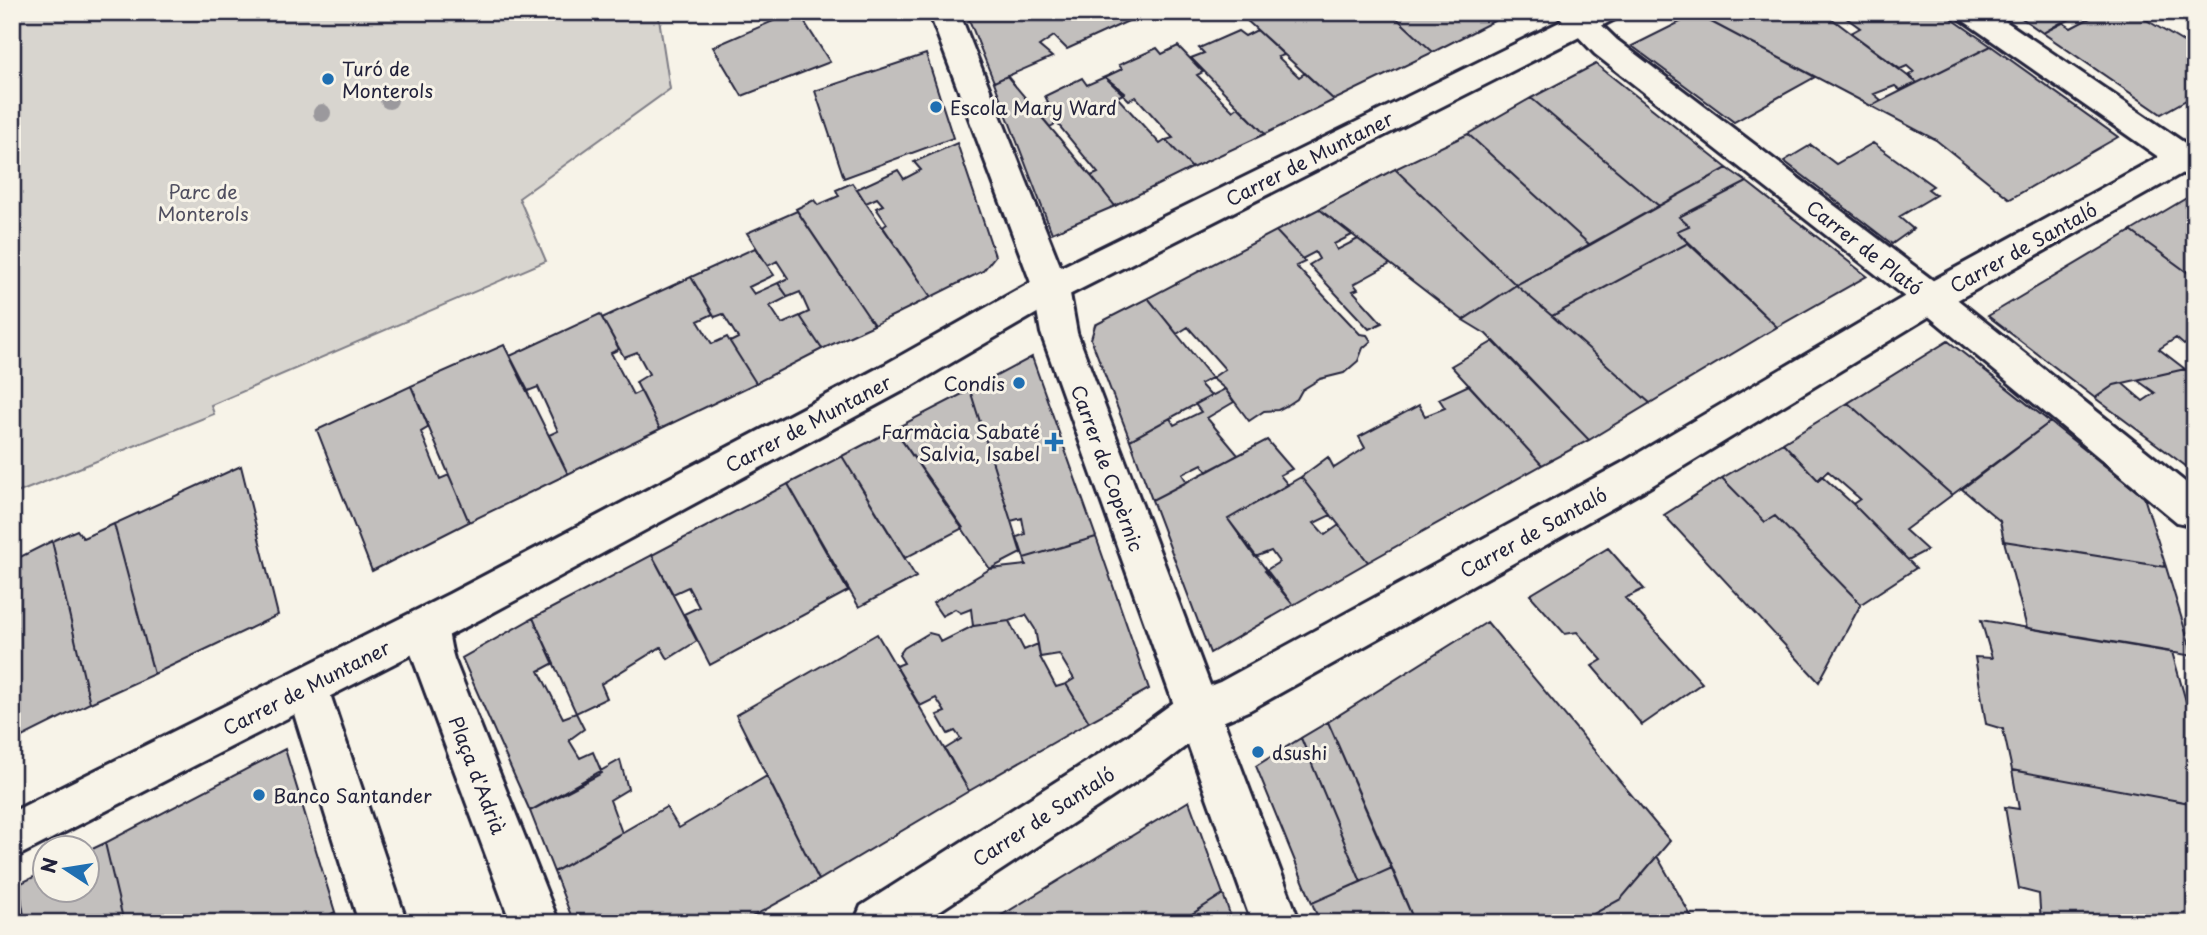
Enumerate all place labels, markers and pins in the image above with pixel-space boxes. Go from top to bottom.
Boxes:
place label: Turó de Monterols [342,54,433,104]
marker: Turó de Monterols [320,71,336,87]
place label: Escola Mary Ward [950,93,1117,121]
marker: Escola Mary Ward [928,99,944,115]
place label: Condis [944,369,1005,397]
marker: Condis [1011,375,1027,391]
place label: Farmàcia Sabaté Salvia, Isabel [881,417,1040,467]
marker: Farmàcia Sabaté Salvia, Isabel [1046,434,1062,450]
place label: dsushi [1272,738,1327,766]
marker: dsushi [1250,744,1266,760]
place label: Banco Santander [273,781,432,809]
marker: Banco Santander [251,787,267,803]

